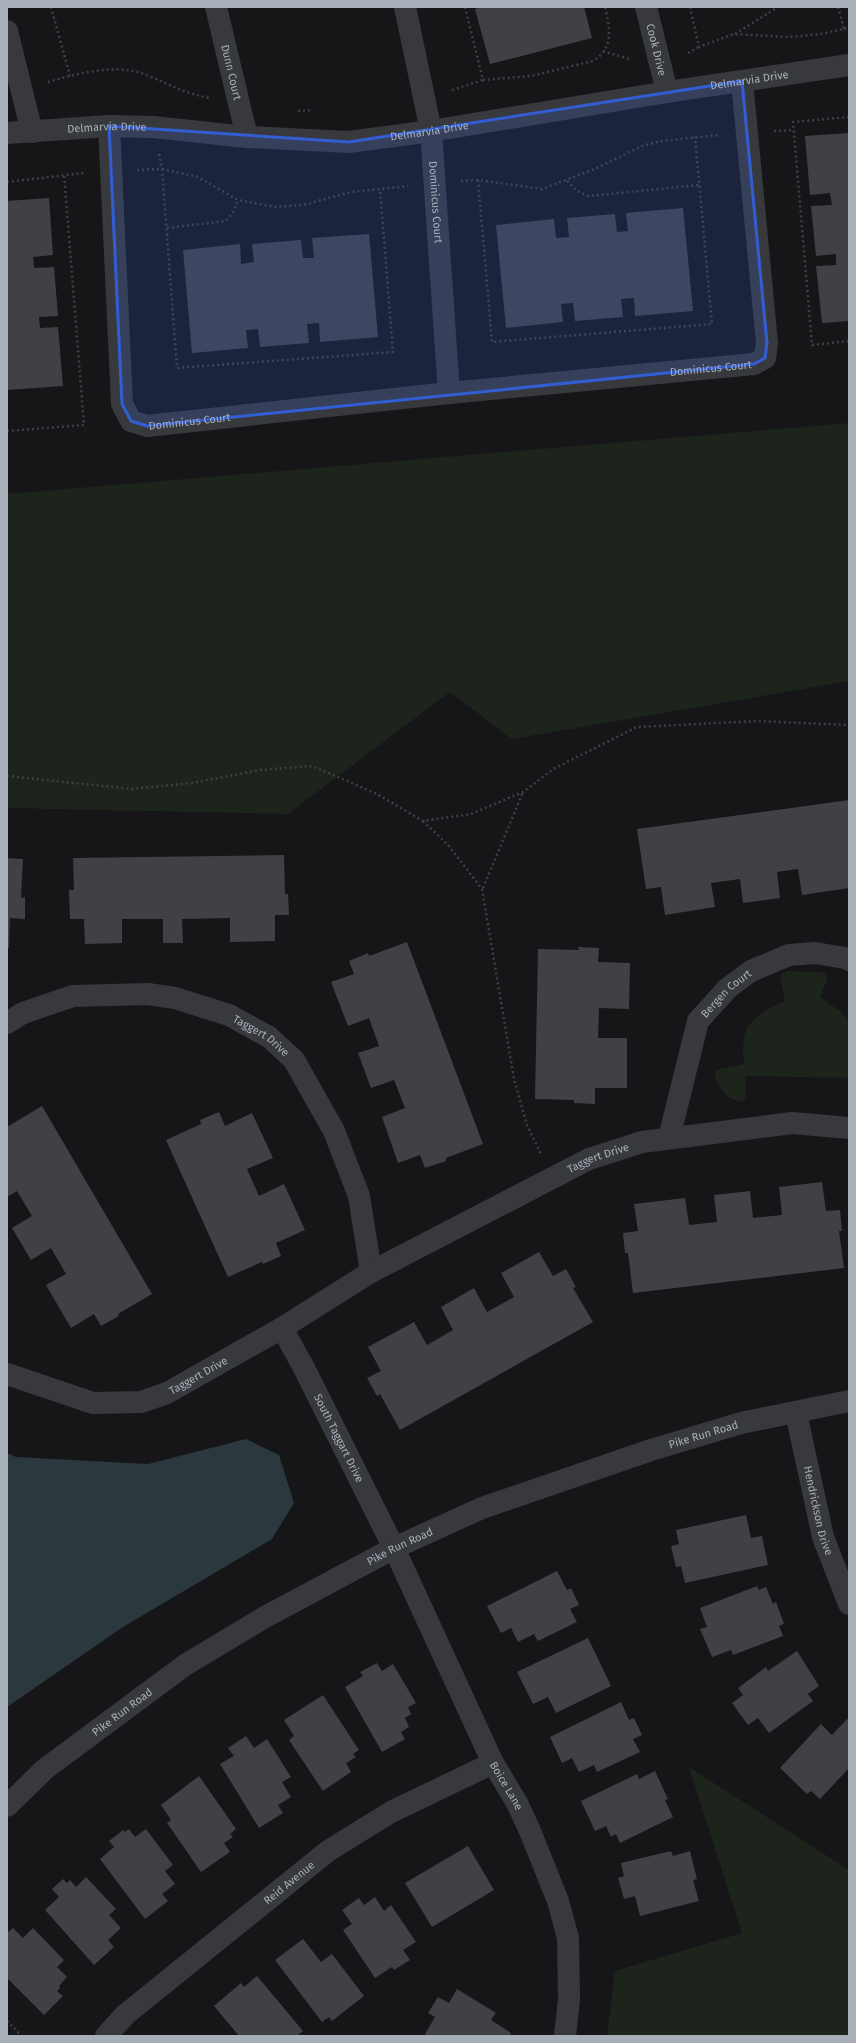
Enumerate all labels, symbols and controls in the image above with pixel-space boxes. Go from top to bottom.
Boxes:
street label: Cook Drive [643,22,669,77]
street label: Dunn Court [218,43,244,101]
street label: Delmarvia Drive [709,68,789,93]
street label: Delmarvia Drive [389,119,470,143]
street label: Delmarvia Drive [67,120,147,136]
street label: Dominicus Court [426,161,445,244]
street label: Dominicus Court [669,358,752,379]
street label: Dominicus Court [148,411,231,433]
street label: Bergen Court [698,967,754,1020]
street label: Taggert Drive [231,1013,292,1059]
street label: Taggert Drive [565,1141,631,1176]
street label: Taggert Drive [167,1354,230,1398]
street label: South Taggart Drive [311,1392,366,1485]
street label: Pike Run Road [667,1418,740,1451]
street label: Hendrickson Drive [801,1465,835,1557]
street label: Pike Run Road [365,1525,435,1568]
street label: Pike Run Road [90,1686,155,1739]
street label: Boice Lane [487,1759,525,1812]
street label: Reid Avenue [261,1859,317,1907]

